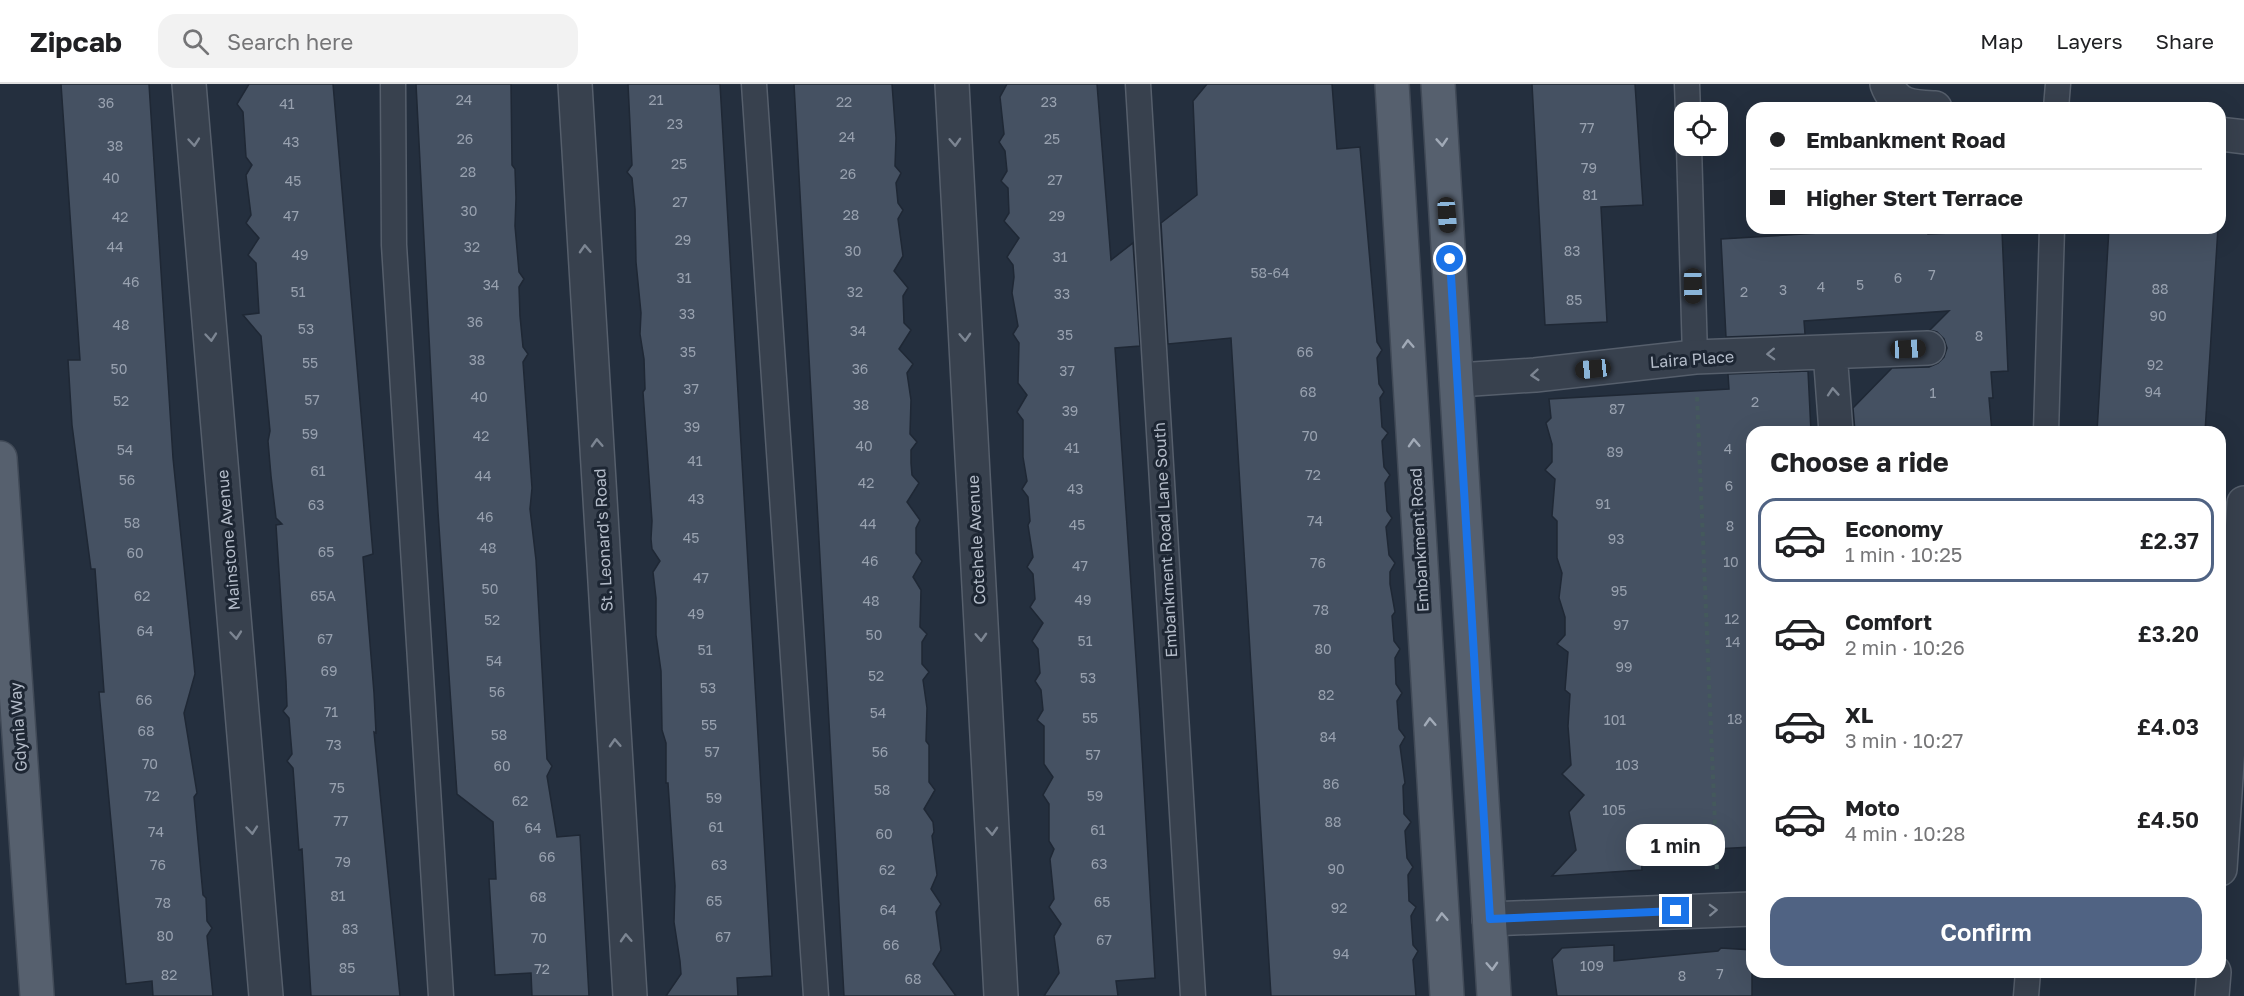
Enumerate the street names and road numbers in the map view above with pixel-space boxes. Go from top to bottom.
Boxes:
street label: Laira Place [1649,346,1735,372]
street label: Embankment Road Lane South [1149,422,1181,658]
street label: Embankment Road [1405,467,1433,613]
street label: St. Leonard's Road [589,468,617,612]
street label: Mainstone Avenue [212,469,244,611]
street label: Cotehele Avenue [963,475,989,605]
street label: Gdynia Way [5,682,31,772]

